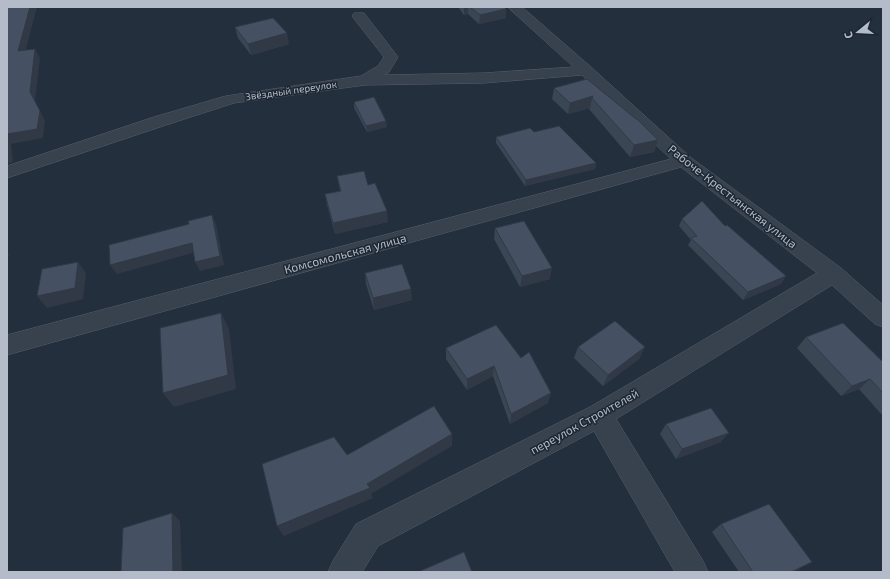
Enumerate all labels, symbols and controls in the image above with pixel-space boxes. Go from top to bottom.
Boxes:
north arrow [838,12,878,52]
text: С [841,30,855,40]
street label: Звёздный переулок [244,78,338,103]
street label: Рабоче-Крестьянская улица [665,141,800,251]
street label: Комсомольская улица [282,230,408,277]
street label: переулок Строителей [527,385,641,457]

